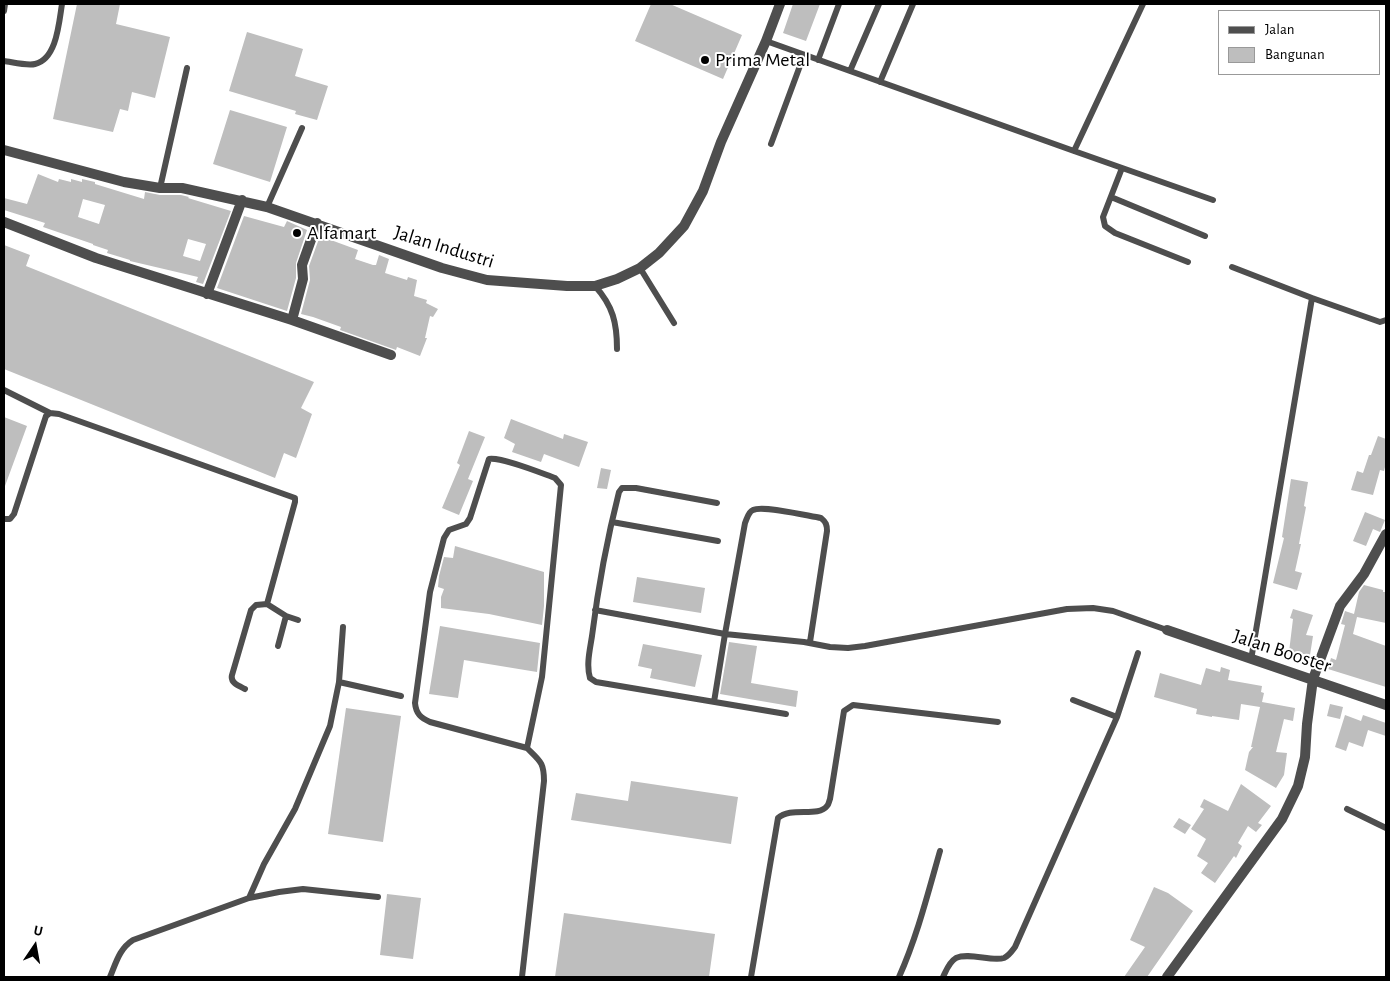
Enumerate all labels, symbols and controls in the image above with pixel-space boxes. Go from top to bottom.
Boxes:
legend [1218,10,1380,75]
text: Jalan [1265,22,1295,37]
text: Bangunan [1265,47,1325,62]
place label: Prima Metal [715,48,810,72]
marker: Prima Metal [699,54,711,66]
street label: Jalan Industri [391,220,497,274]
place label: Alfamart [307,221,376,245]
marker: Alfamart [291,227,303,239]
street label: Jalan Booster [1230,624,1334,678]
north arrow [10,921,60,971]
text: U [32,924,44,939]

